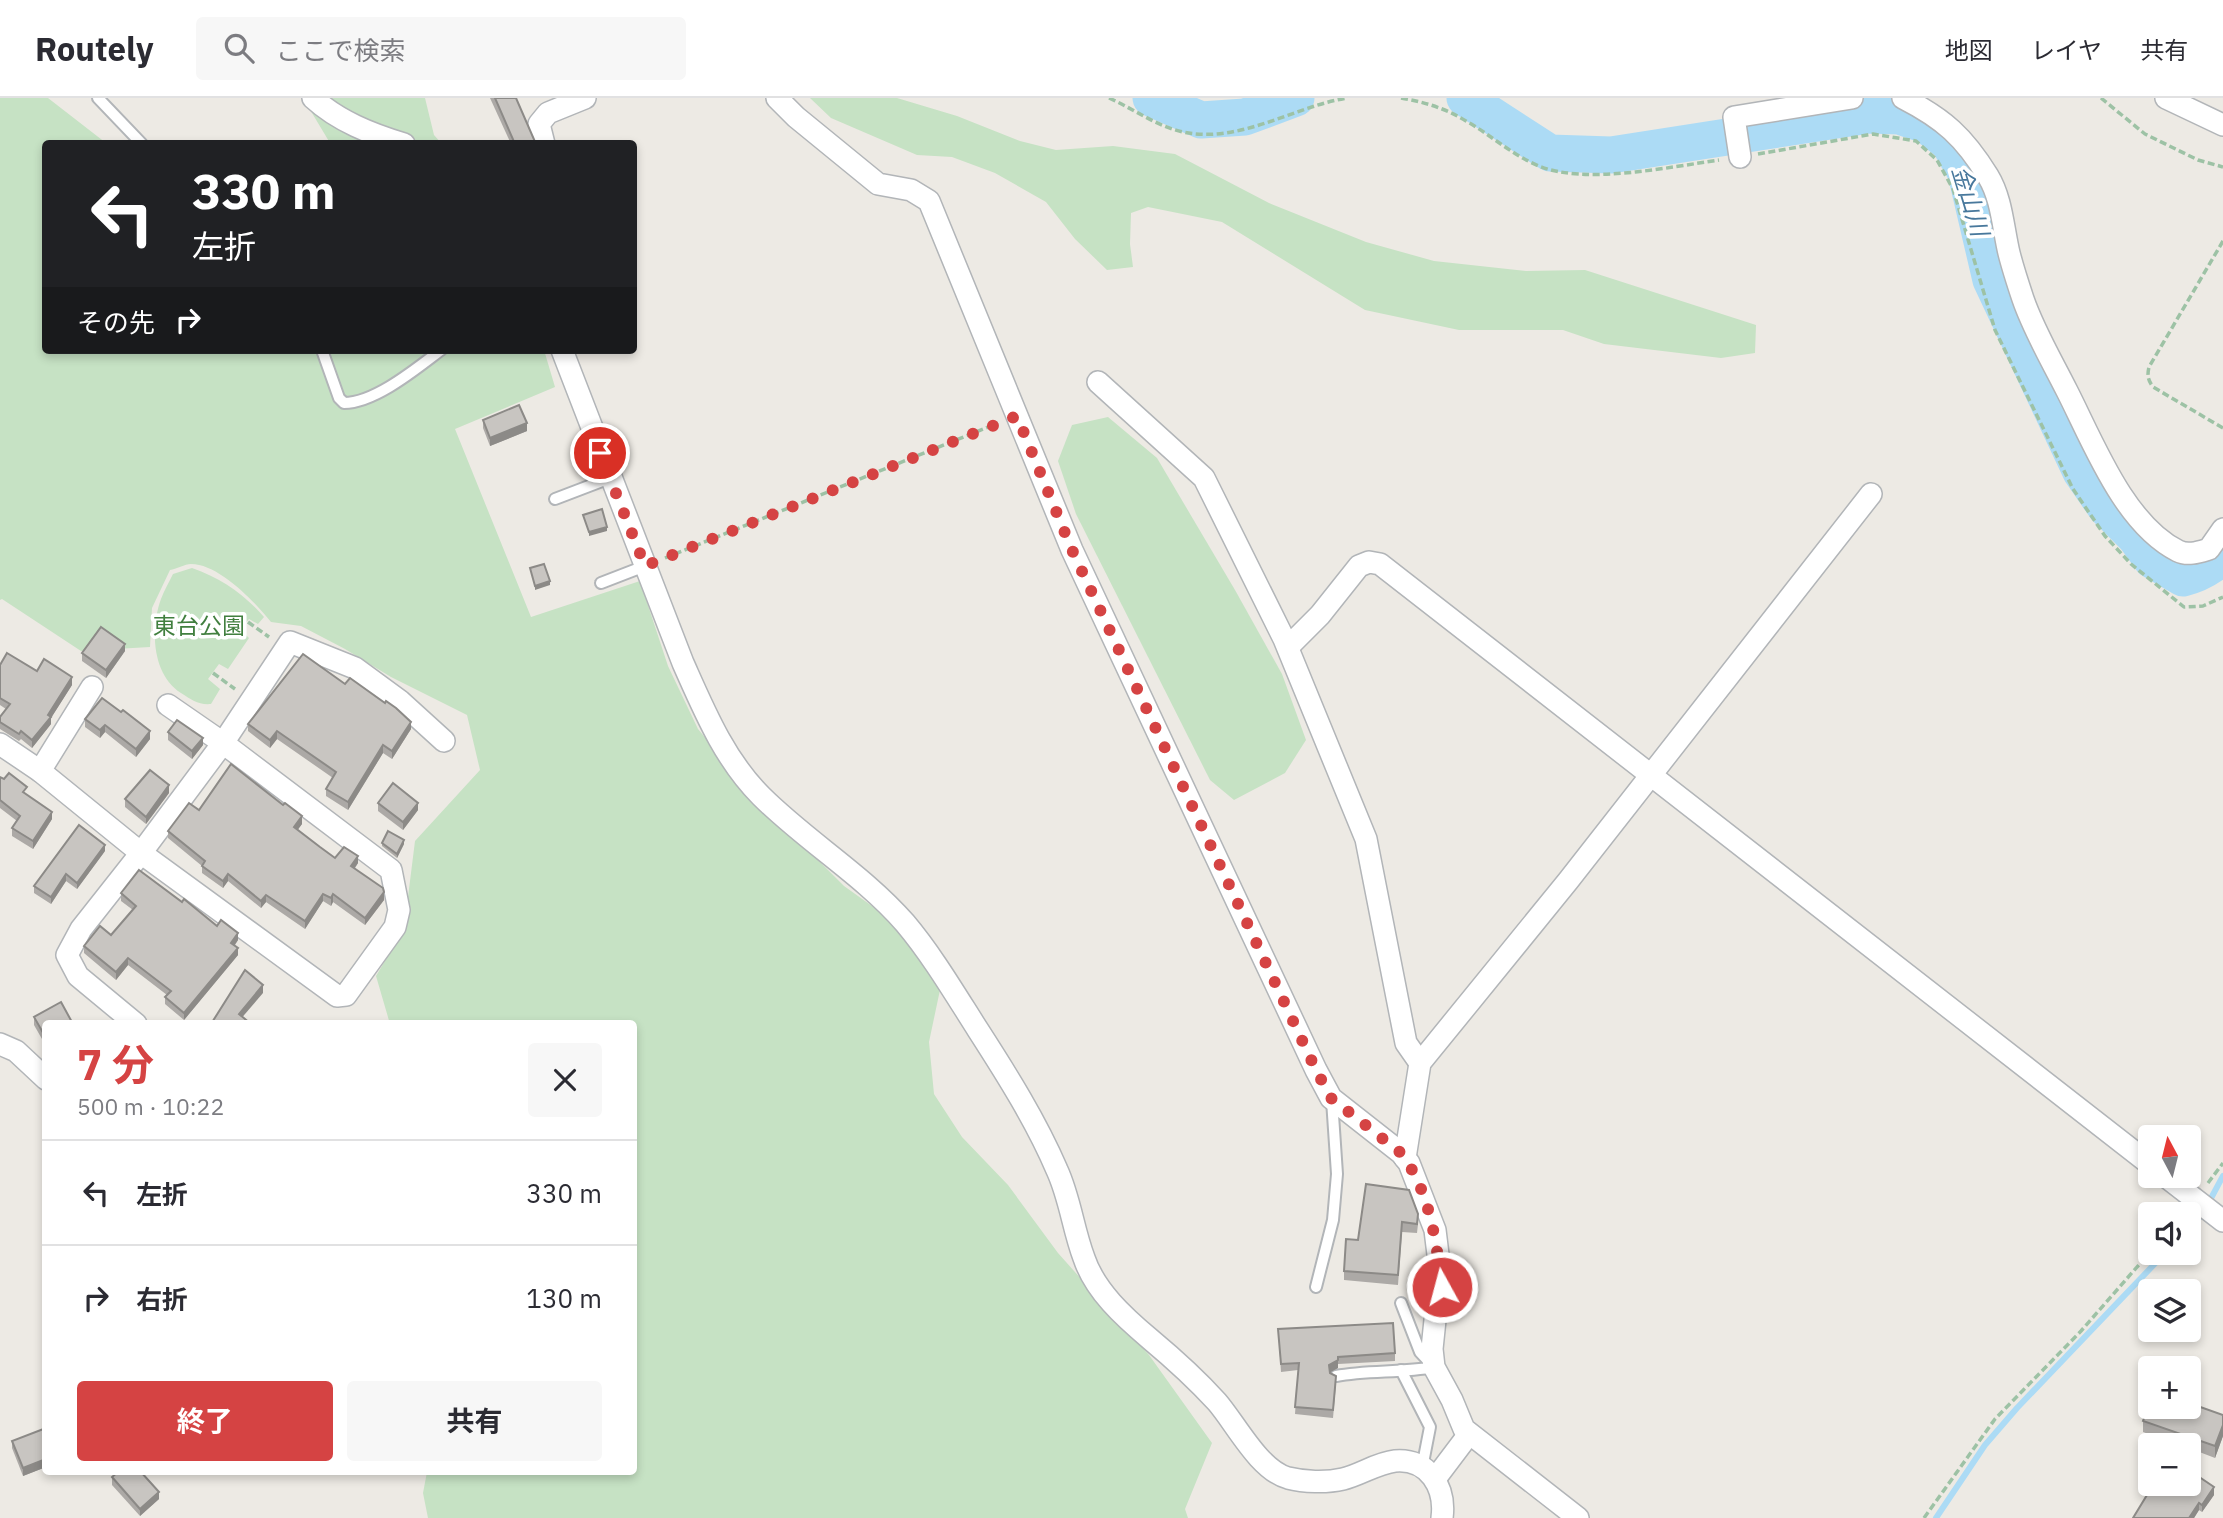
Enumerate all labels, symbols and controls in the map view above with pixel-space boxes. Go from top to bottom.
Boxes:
search box [196,17,686,80]
text: Routely [35,27,154,70]
icon: search [220,29,258,67]
text: ここで検索 [276,33,406,67]
text: 地図 [1945,34,1993,66]
text: レイヤ [2031,34,2102,66]
text: 共有 [2140,34,2188,66]
text: 330 m [192,159,336,222]
water label: 金山川 [1945,162,1998,243]
icon: left [77,168,168,259]
text: 左折 [192,225,256,267]
icon: right [169,301,207,339]
text: その先 [77,305,155,339]
pin [570,423,630,483]
icon: arrive [581,434,619,472]
park label: 東台公園 [153,610,245,640]
text: 7 分 [77,1037,154,1092]
button: close [528,1043,602,1117]
text: 500 m · 10:22 [77,1091,224,1121]
north arrow [2138,1125,2202,1188]
map controls [2138,1125,2201,1496]
icon: left [77,1174,115,1212]
text: 330 m [526,1176,602,1210]
text: 左折 [136,1177,188,1211]
button: sound [2138,1202,2201,1265]
position arrow [1405,1250,1479,1324]
icon: right [77,1279,115,1317]
button: layers [2138,1279,2201,1342]
text: 130 m [526,1281,602,1315]
text: 右折 [136,1282,188,1316]
button: + [2138,1356,2201,1419]
button: 終了 [77,1381,333,1461]
button: 共有 [347,1381,602,1461]
button: − [2138,1433,2201,1496]

